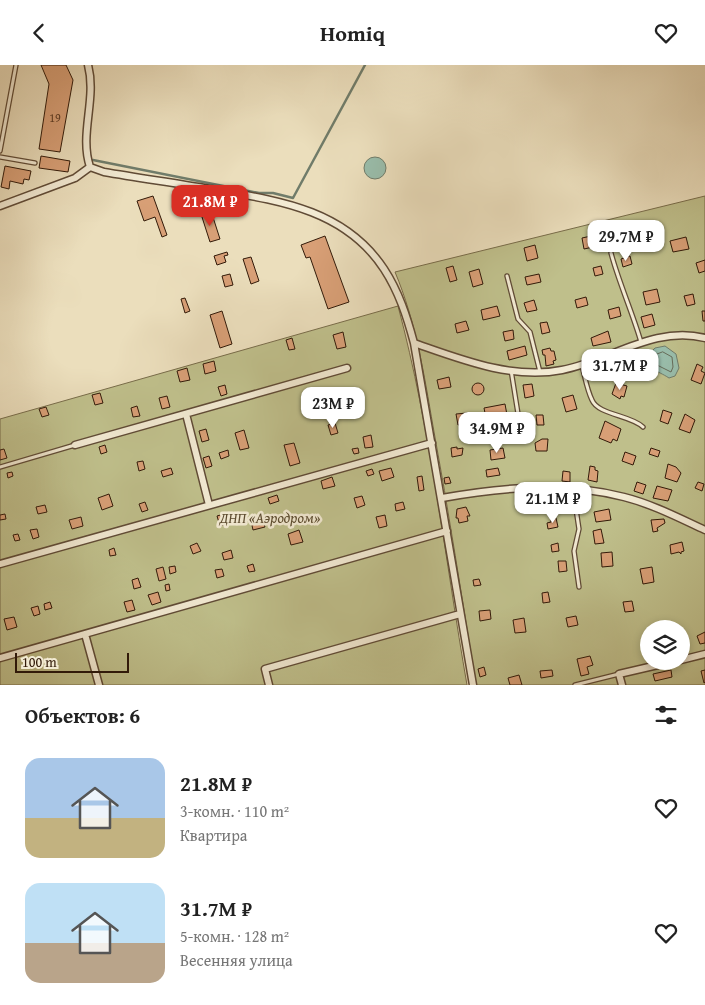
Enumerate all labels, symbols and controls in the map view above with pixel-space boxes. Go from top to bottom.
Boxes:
text: Homiq [320,17,385,49]
icon: back [25,19,53,47]
icon: heart [652,19,680,47]
house number: 19 [49,109,61,126]
pin: 21.8M ₽ [164,185,256,227]
text: 21.8M ₽ [183,189,237,213]
pin: 29.7M ₽ [580,219,672,262]
text: 29.7M ₽ [599,224,653,248]
pin: 31.7M ₽ [574,349,666,391]
text: 31.7M ₽ [593,353,647,377]
pin: 23M ₽ [298,387,368,429]
text: 23M ₽ [312,391,354,415]
pin: 34.9M ₽ [451,411,543,454]
text: 34.9M ₽ [470,416,524,440]
pin: 21.1M ₽ [507,481,599,524]
text: 21.1M ₽ [526,486,580,510]
park label: ДНП «Аэродром» [219,507,321,528]
map controls [640,620,690,670]
button: layers [640,620,690,670]
scale bar [15,650,129,673]
text: 100 m [22,652,57,672]
text: Объектов: 6 [25,700,140,731]
icon: filters [652,701,680,729]
text: 21.8M ₽ [180,768,252,799]
icon: home [65,778,125,838]
icon: heart [652,794,680,822]
text: 3-комн. · 110 m² [180,799,289,823]
text: Квартира [180,823,247,847]
text: 31.7M ₽ [180,893,252,924]
icon: home [65,903,125,963]
icon: heart [652,919,680,947]
text: 5-комн. · 128 m² [180,924,289,948]
text: Весенняя улица [180,948,293,972]

